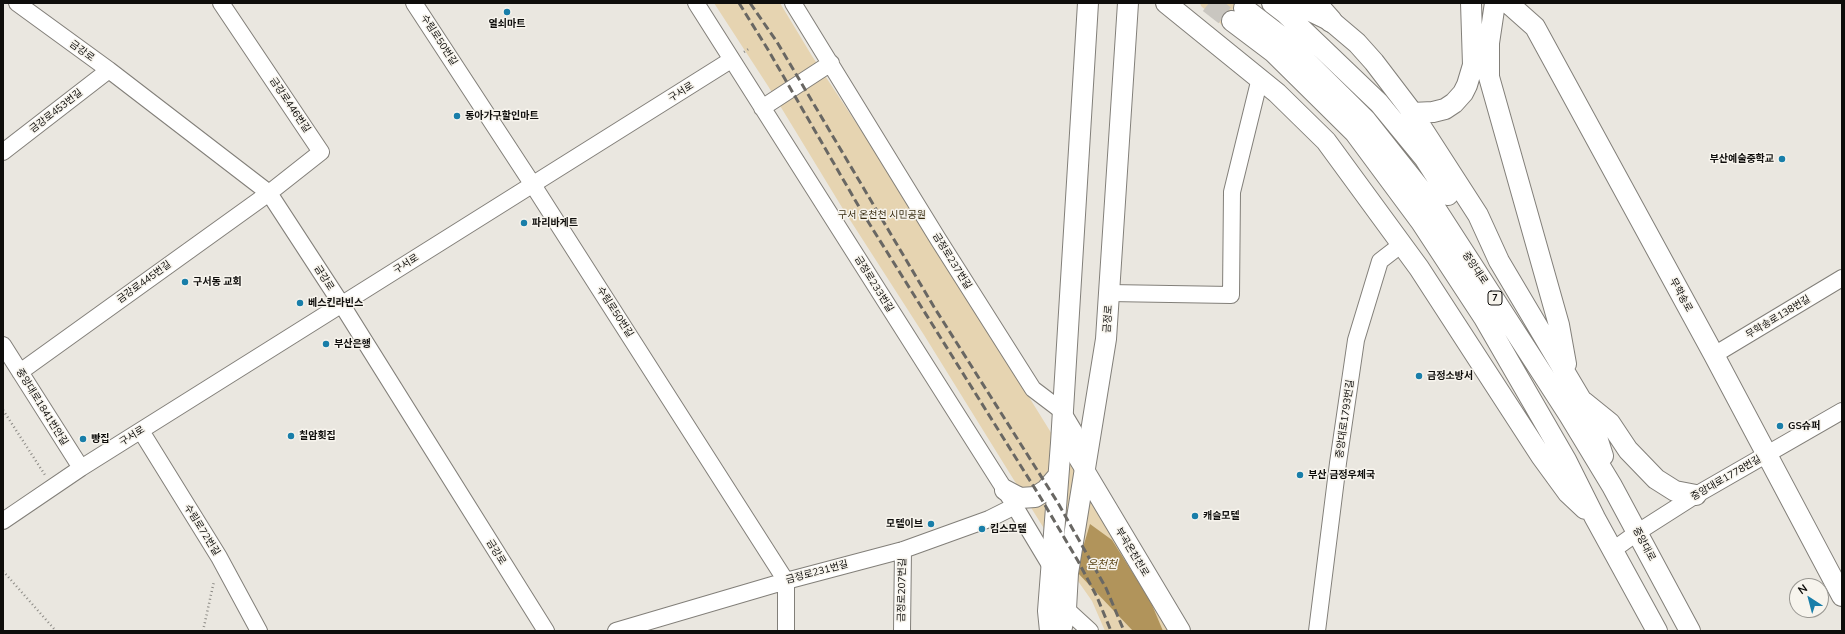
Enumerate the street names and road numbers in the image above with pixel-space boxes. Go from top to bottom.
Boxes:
street label: 수림로50번길 [418,12,460,68]
street label: 금강로 [67,38,97,64]
street label: 금강로446번길 [267,75,313,135]
street label: 구서로 [666,80,696,104]
street label: 금강로453번길 [27,87,85,135]
street label: 금정로237번길 [930,231,974,291]
street label: 중앙대로 [1460,249,1490,287]
street label: 구서로 [391,252,421,276]
street label: 금정로233번길 [852,254,896,314]
street label: 금강로445번길 [115,258,173,306]
street label: 금강로 [311,263,337,293]
street label: 무학송로 [1667,276,1695,314]
street label: 수림로50번길 [594,284,636,340]
road number: 7 [1488,291,1502,305]
street label: 무학송로138번길 [1744,293,1812,341]
street label: 금정로 [1101,305,1115,333]
street label: 중앙대로1841번안길 [13,366,71,448]
street label: 중앙대로1793번길 [1334,379,1356,459]
street label: 구서로 [117,424,147,448]
street label: 중앙대로1778번길 [1689,453,1763,503]
street label: 수림로72번길 [182,502,222,558]
street label: 부곡온천천로 [1113,525,1151,579]
street label: 중앙대로 [1630,525,1658,563]
street label: 금강로 [484,537,508,567]
street label: 금정로231번길 [785,558,849,586]
street label: 금정로207번길 [895,558,909,622]

